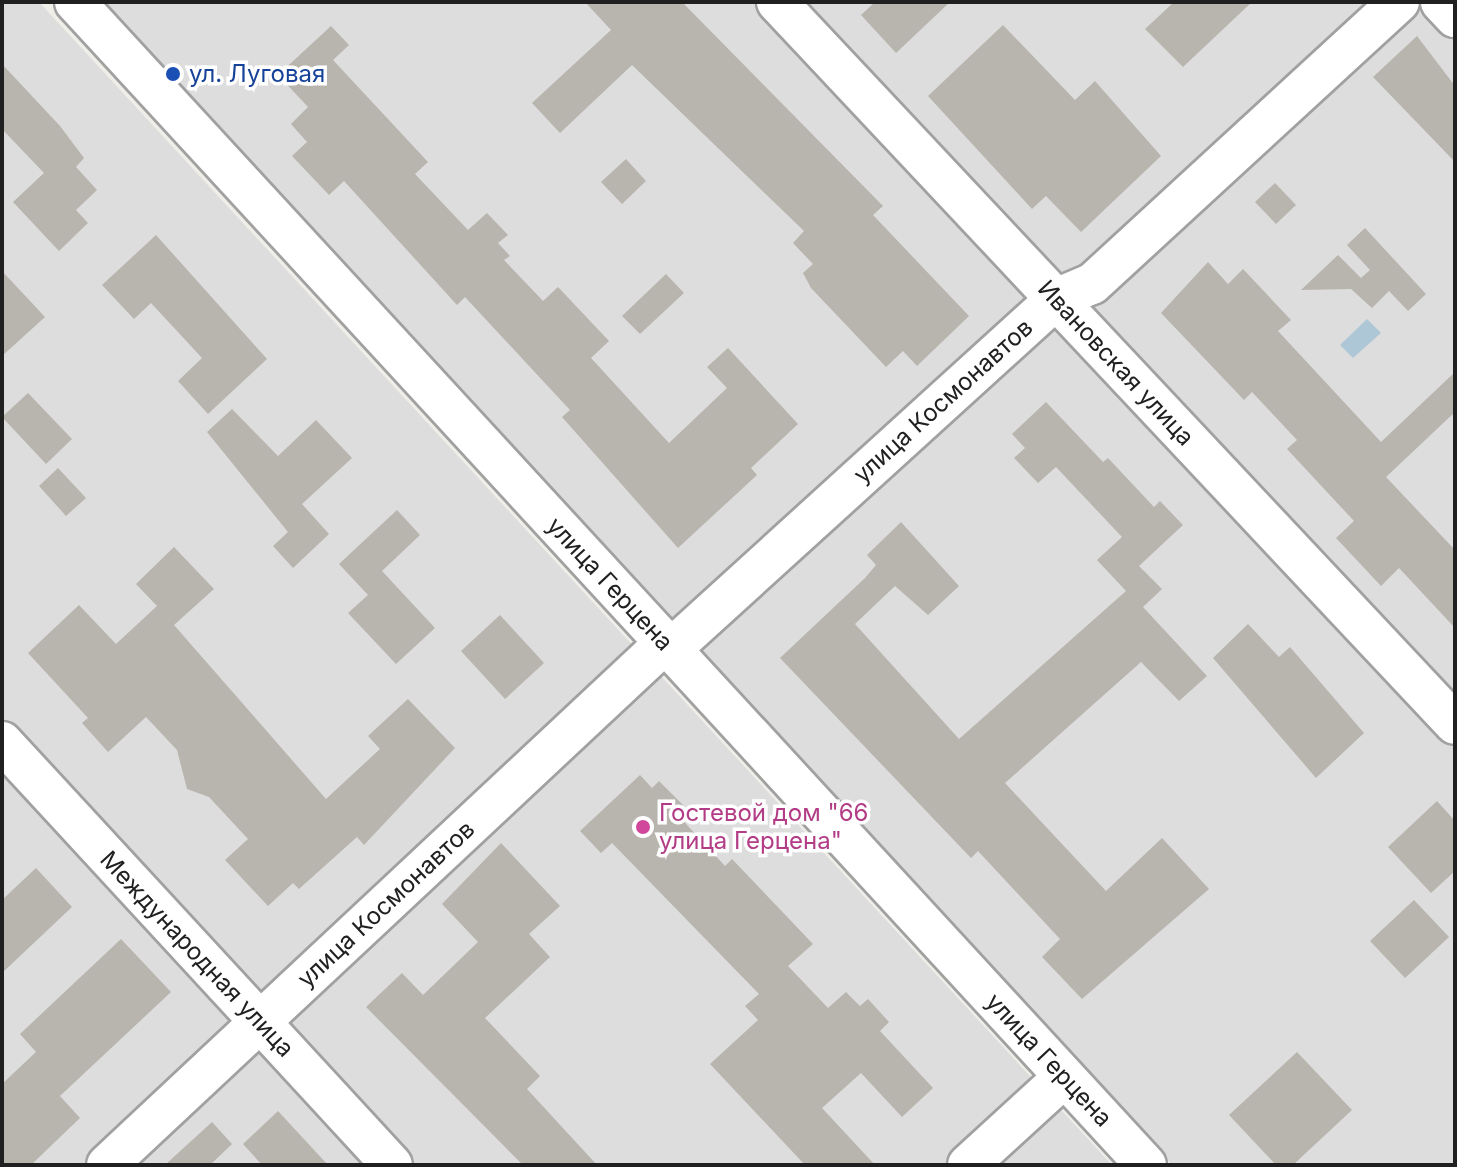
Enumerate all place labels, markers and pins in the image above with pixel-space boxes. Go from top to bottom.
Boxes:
place label: ул. Луговая [189,60,325,88]
marker: ул. Луговая [164,65,182,83]
place label: Гостевой дом "66 улица Герцена" [659,799,868,855]
marker: Гостевой дом "66 улица Герцена" [634,818,652,836]

